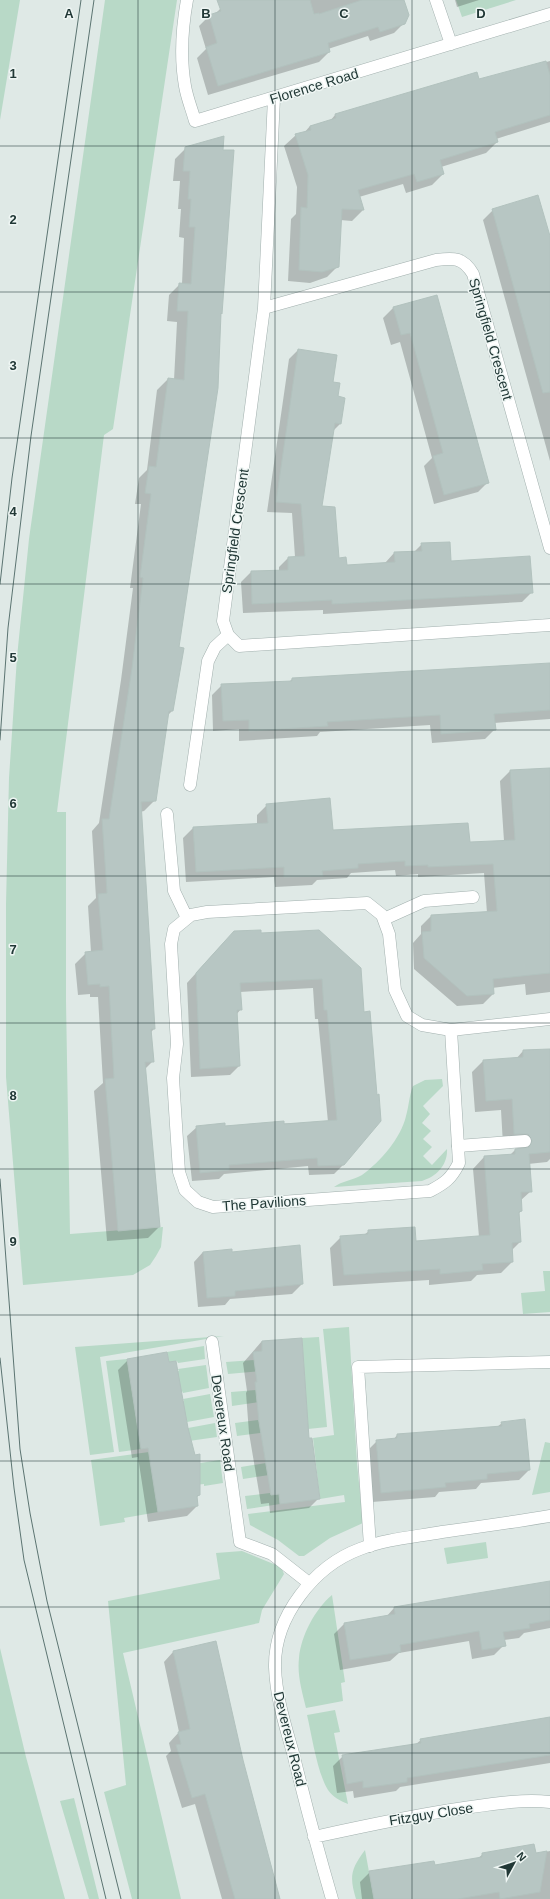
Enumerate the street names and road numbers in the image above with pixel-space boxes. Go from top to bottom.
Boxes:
street label: Florence Road [268,65,360,107]
street label: Springfield Crescent [466,276,516,402]
street label: Springfield Crescent [218,467,252,595]
street label: The Pavilions [222,1192,306,1214]
street label: Devereux Road [208,1374,238,1472]
street label: Devereux Road [270,1690,310,1788]
street label: Fitzguy Close [388,1799,474,1829]

